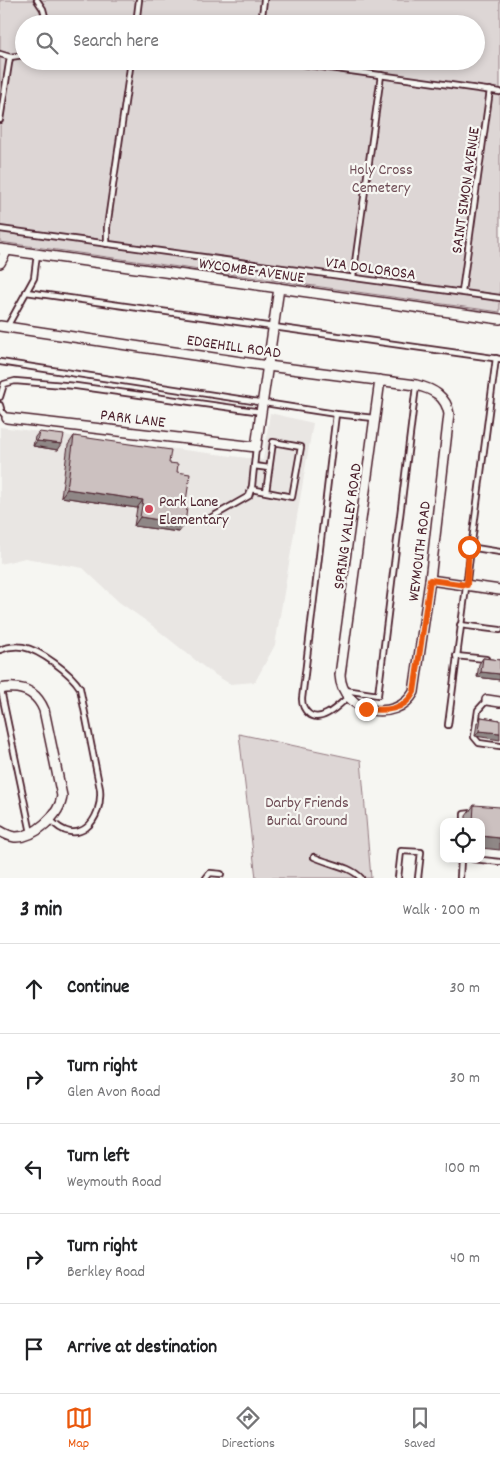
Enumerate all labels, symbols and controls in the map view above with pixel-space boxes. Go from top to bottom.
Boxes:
search box [15,15,485,70]
icon: search [33,29,61,57]
text: Search here [73,29,159,56]
street label: SAINT SIMON AVENUE [446,125,487,255]
park label: Holy Cross Cemetery [349,159,413,200]
street label: VIA DOLOROSA [324,252,418,287]
street label: WYCOMBE AVENUE [197,253,307,290]
street label: EDGEHILL ROAD [185,329,282,365]
street label: PARK LANE [99,404,167,435]
street label: SPRING VALLEY ROAD [328,462,369,591]
place label: Park Lane Elementary [159,491,229,532]
street label: WEYMOUTH ROAD [403,500,438,603]
marker: Park Lane Elementary [143,503,155,515]
route start [458,536,481,559]
route end [355,698,378,721]
park label: Darby Friends Burial Ground [265,792,349,833]
map controls [440,818,485,863]
button: locate [440,818,485,863]
text: 3 min [20,896,62,926]
text: Walk · 200 m [403,899,480,922]
icon: ahead [20,975,48,1003]
text: Continue [67,975,129,1002]
text: 30 m [450,977,480,1000]
text: Turn right [67,1054,138,1081]
icon: right [20,1065,48,1093]
text: 30 m [450,1067,480,1090]
text: Glen Avon Road [67,1081,161,1104]
text: Turn left [67,1144,130,1171]
icon: left [20,1155,48,1183]
text: 100 m [444,1157,480,1180]
text: Weymouth Road [67,1171,162,1194]
text: Turn right [67,1234,138,1261]
icon: right [20,1245,48,1273]
text: 40 m [450,1247,480,1270]
text: Berkley Road [67,1261,145,1284]
icon: arrive [20,1335,48,1363]
text: Arrive at destination [67,1335,217,1362]
tab: Map [65,1404,93,1454]
tab: Directions [222,1404,275,1454]
tab: Saved [404,1404,435,1454]

